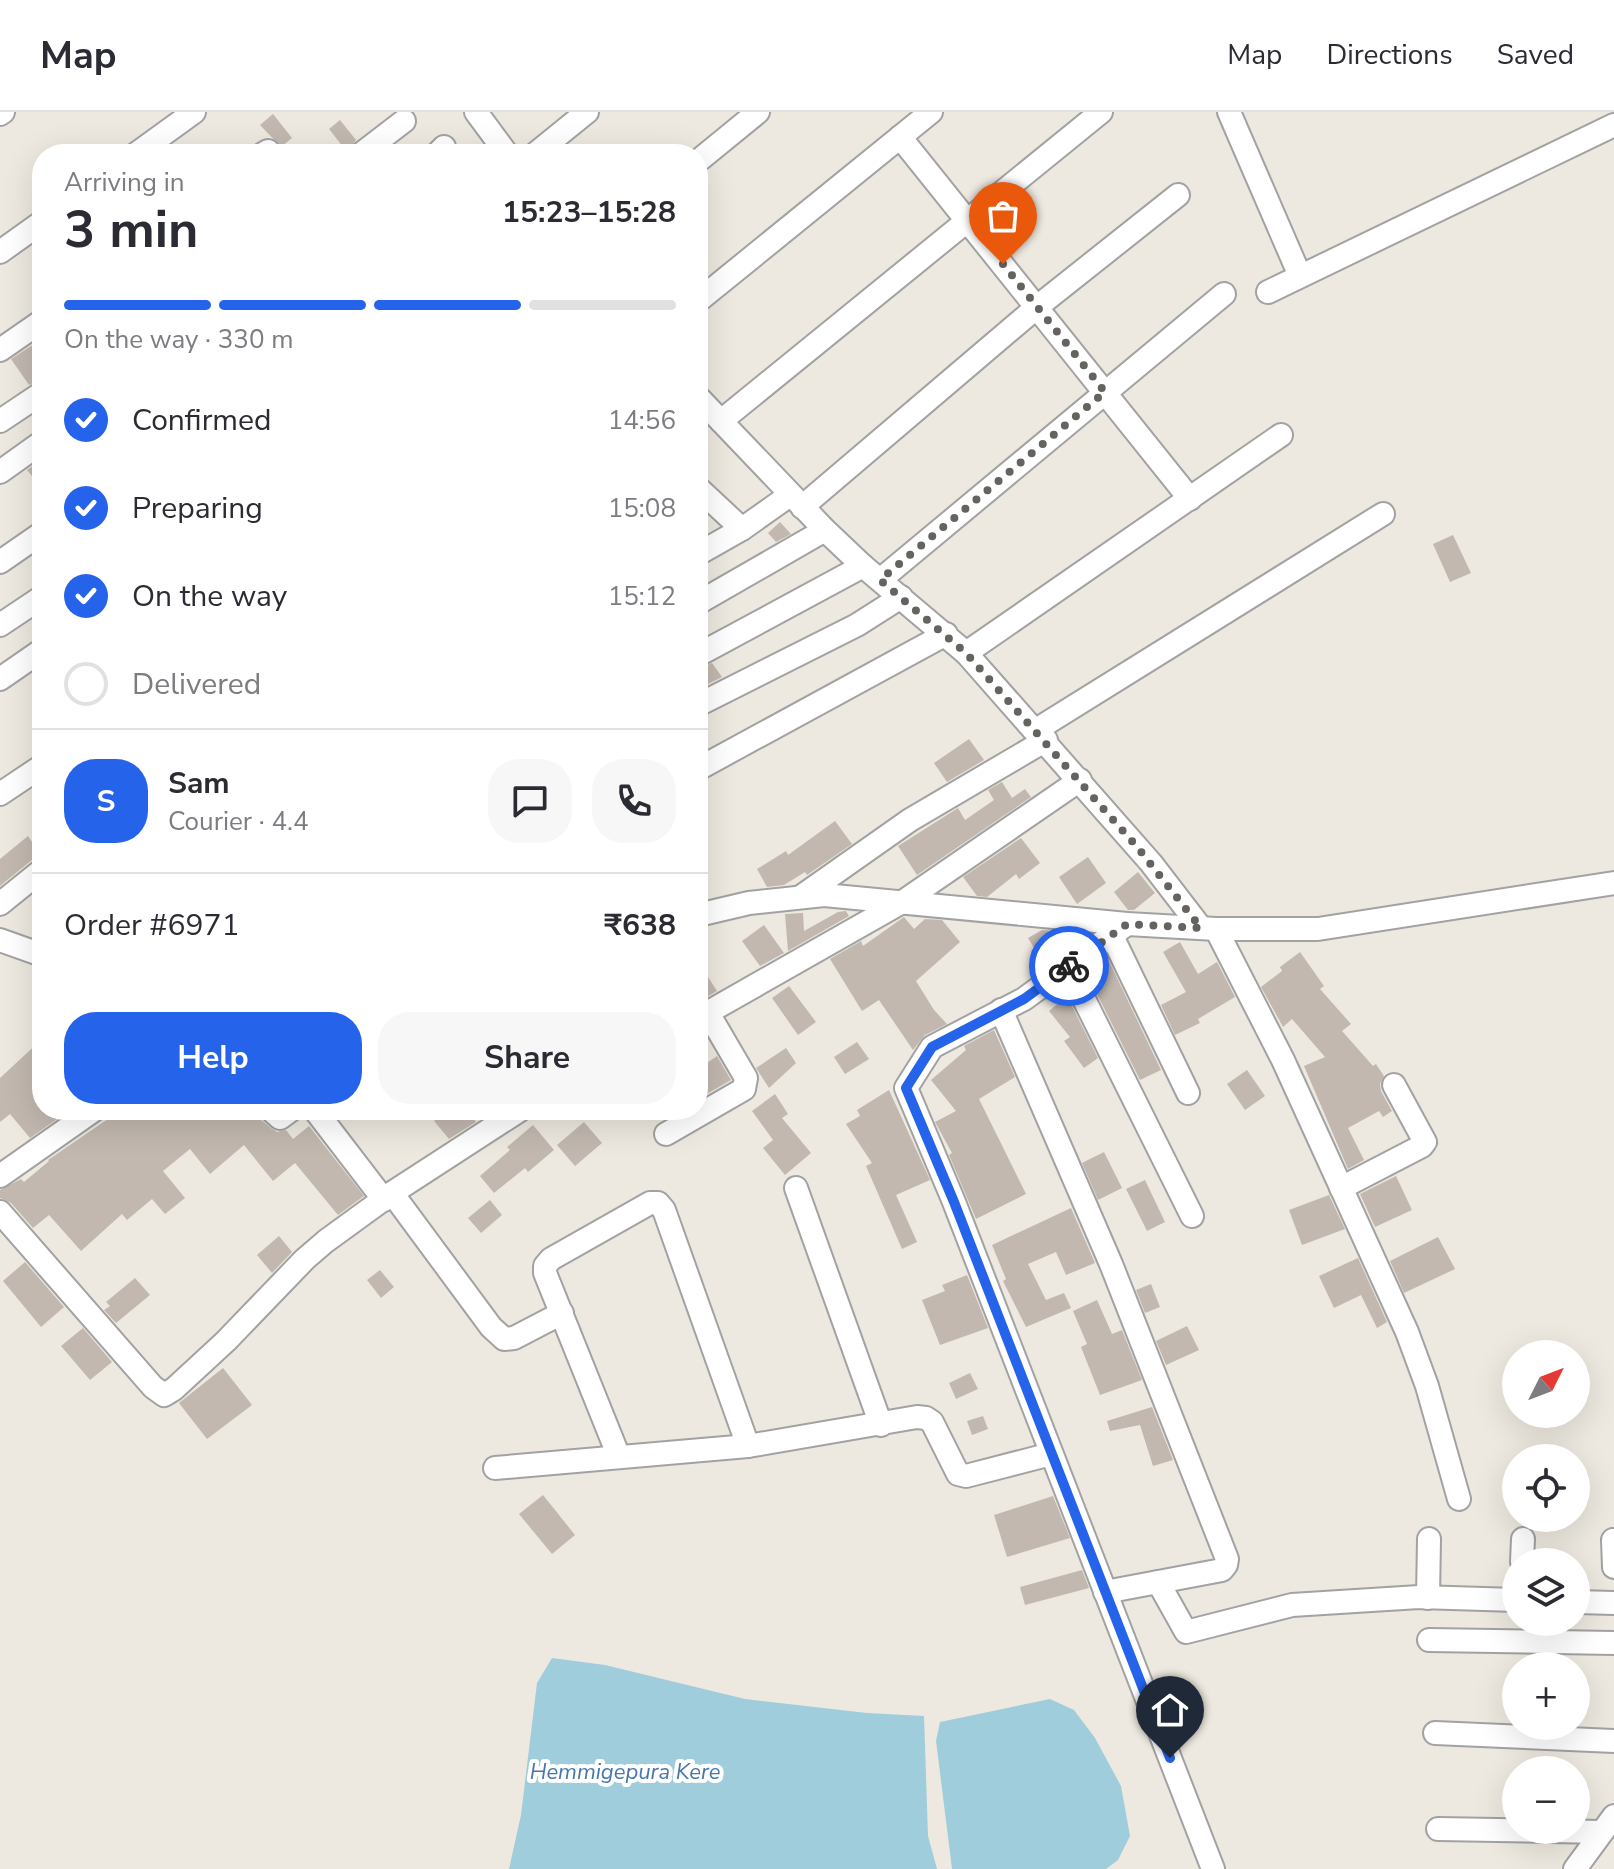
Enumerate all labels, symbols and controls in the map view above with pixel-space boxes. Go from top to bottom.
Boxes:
text: Map [40,30,117,81]
text: Map [1227,36,1282,74]
text: Directions [1326,36,1453,74]
text: Saved [1497,36,1574,74]
text: Arriving in [64,165,185,200]
pin [969,182,1037,264]
text: 15:23–15:28 [502,192,676,233]
text: 3 min [64,194,199,265]
icon: bag [981,194,1025,238]
text: On the way · 330 m [64,322,293,357]
icon: check [64,398,108,442]
text: Confirmed [132,400,272,441]
text: 14:56 [608,403,676,438]
icon: check [64,486,108,530]
text: Preparing [132,488,263,529]
text: 15:08 [608,491,676,526]
icon: check [64,574,108,618]
text: On the way [132,576,287,617]
text: 15:12 [608,579,676,614]
text: Delivered [132,664,261,705]
button: chat [488,759,572,843]
button: phone [592,759,676,843]
text: Sam [168,763,230,804]
text: S [97,781,115,822]
text: Courier · 4.4 [168,804,309,839]
text: Order #6971 [64,905,239,946]
text: ₹638 [604,905,676,946]
courier [1029,926,1109,1006]
icon: bike [1047,944,1091,988]
button: Help [64,1012,362,1104]
button: Share [378,1012,676,1104]
north arrow [1502,1340,1590,1428]
map controls [1502,1340,1590,1844]
button: locate [1502,1444,1590,1532]
button: layers [1502,1548,1590,1636]
button: + [1502,1652,1590,1740]
pin [1136,1676,1204,1758]
icon: home [1148,1688,1192,1732]
button: − [1502,1756,1590,1844]
water label: Hemmigepura Kere [530,1757,721,1787]

